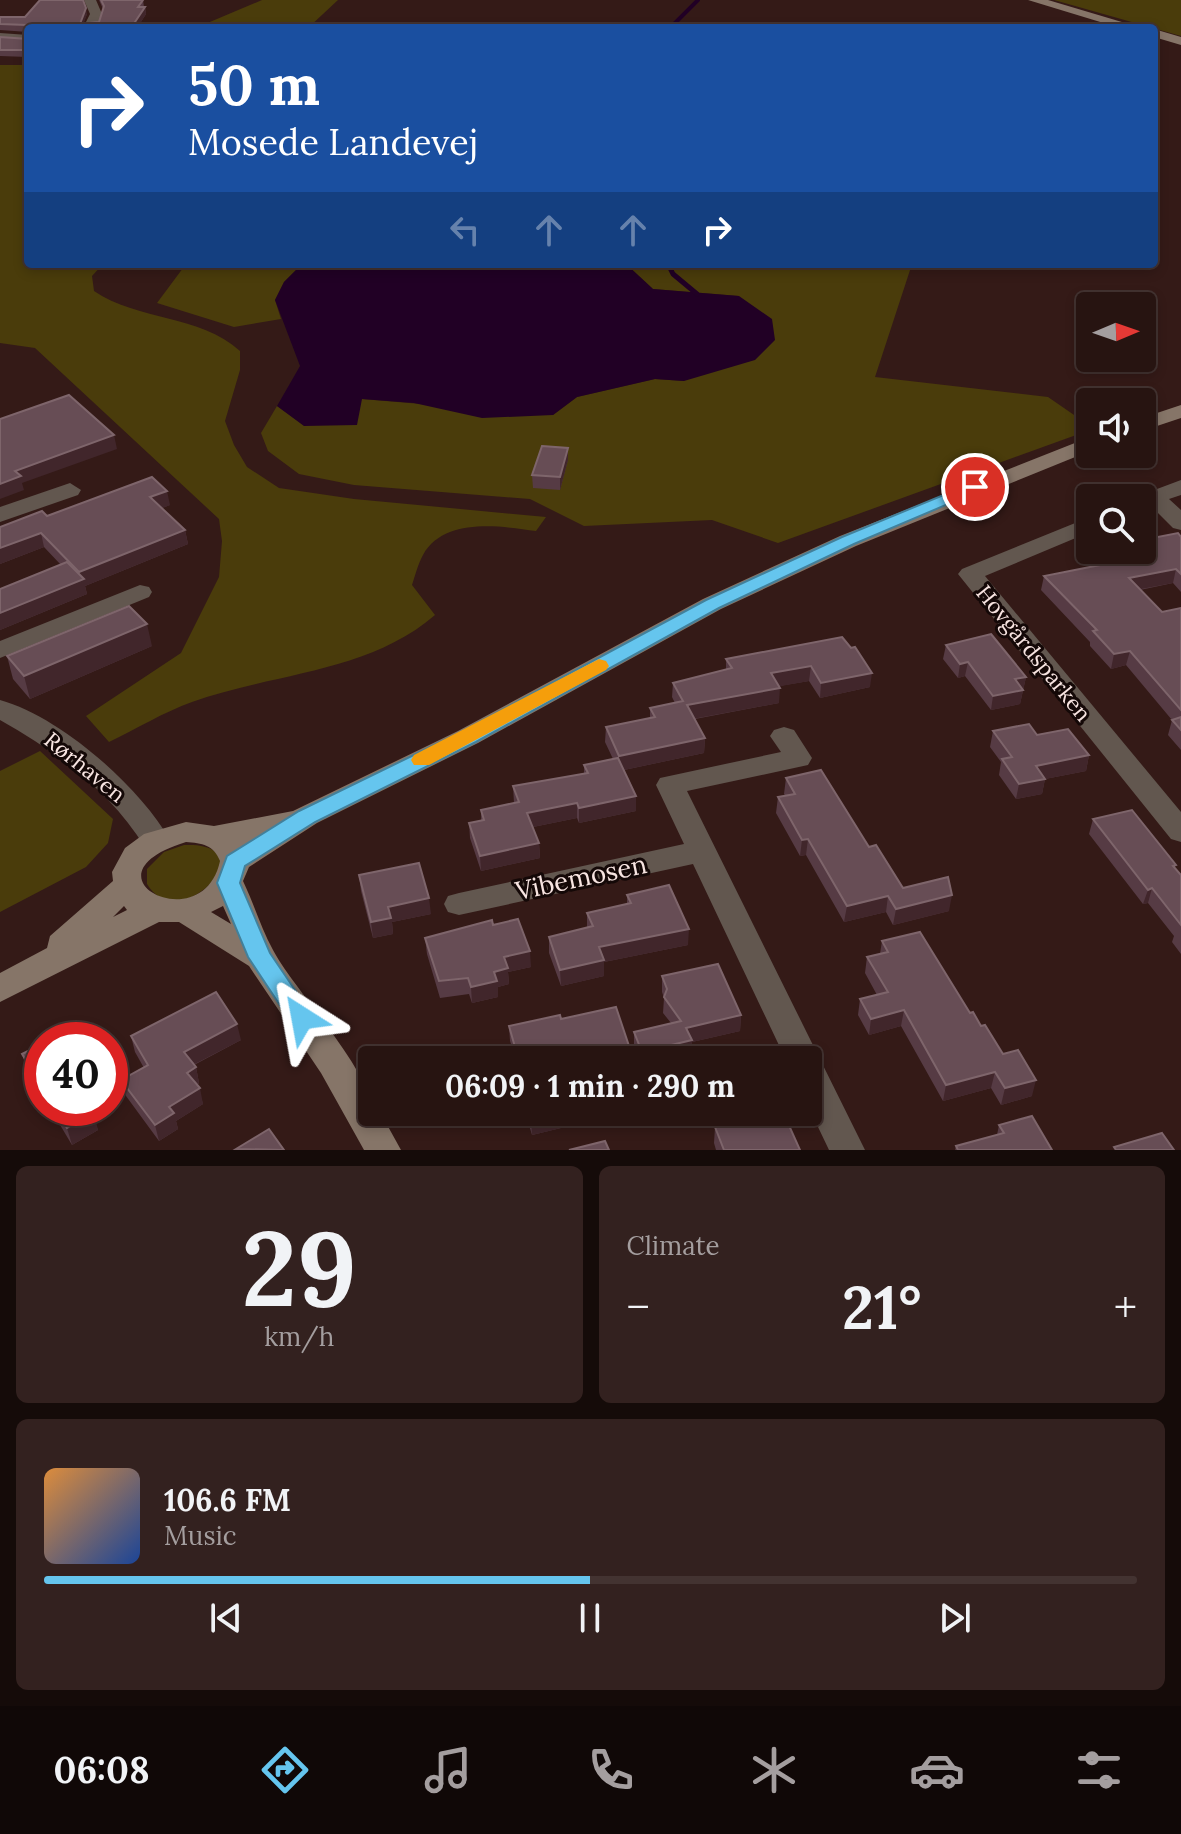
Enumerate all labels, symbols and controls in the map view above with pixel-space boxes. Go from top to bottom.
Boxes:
text: 50 m [188,49,320,120]
icon: right [56,56,160,160]
text: Mosede Landevej [188,119,478,165]
icon: left [443,208,487,252]
icon: ahead [527,208,571,252]
icon: ahead [611,208,655,252]
icon: right [695,208,739,252]
north arrow [1076,292,1156,372]
map controls [1076,292,1156,564]
button: sound [1076,388,1156,468]
pin [941,453,1009,521]
icon: arrive [953,465,997,509]
button: search [1076,484,1156,564]
street label: Hovgårdsparken [970,579,1098,727]
street label: Rørhaven [39,726,131,808]
street label: Vibemosen [511,847,650,907]
position arrow [260,976,344,1060]
speed limit sign: 40 [24,1022,128,1126]
text: 06:09 · 1 min · 290 m [445,1067,735,1105]
text: 29 [242,1201,357,1334]
text: Climate [627,1229,720,1262]
text: 21° [842,1269,921,1345]
text: − [627,1279,650,1335]
text: + [1114,1279,1137,1335]
text: km/h [264,1320,334,1353]
text: 106.6 FM [164,1481,291,1519]
text: Music [164,1519,237,1552]
icon: previous [204,1596,248,1640]
icon: pause [568,1596,612,1640]
icon: next [933,1596,977,1640]
icon: directions [257,1742,313,1798]
icon: music [420,1742,476,1798]
icon: phone [583,1742,639,1798]
icon: climate [746,1742,802,1798]
icon: car [909,1742,965,1798]
icon: filters [1071,1742,1127,1798]
text: 06:08 [53,1747,150,1793]

